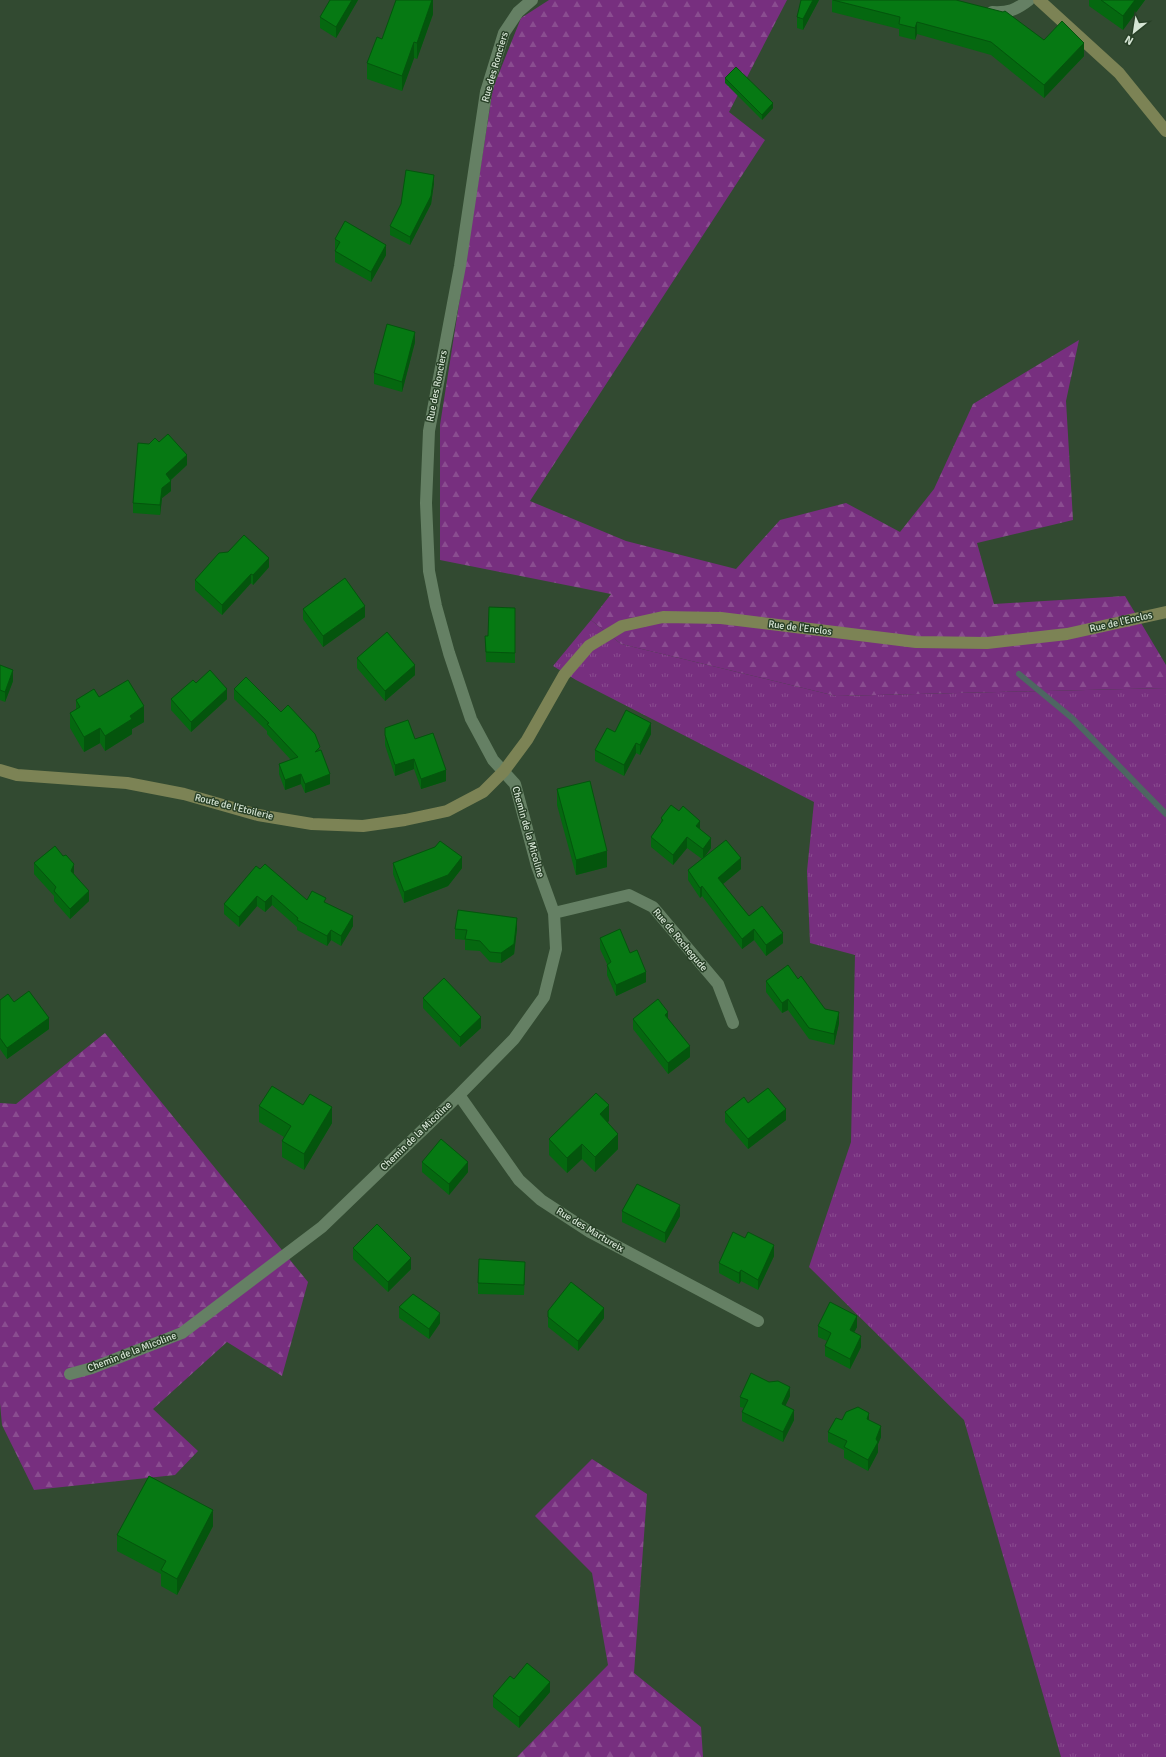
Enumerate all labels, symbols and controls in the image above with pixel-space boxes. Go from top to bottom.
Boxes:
north arrow [1114,12,1154,52]
street label: Rue des Ronciers [479,30,511,103]
text: N [1123,33,1136,48]
street label: Rue des Ronciers [424,349,450,423]
street label: Rue de l'Enclos [1089,609,1154,635]
street label: Rue de l'Enclos [768,618,833,638]
street label: Chemin de la Micoline [509,785,547,879]
street label: Route de l'Etoilerie [193,791,275,823]
street label: Rue de Rochegude [650,906,710,974]
street label: Chemin de la Micoline [378,1099,454,1173]
street label: Rue des Martureix [554,1205,626,1255]
street label: Chemin de la Micoline [86,1330,178,1374]

